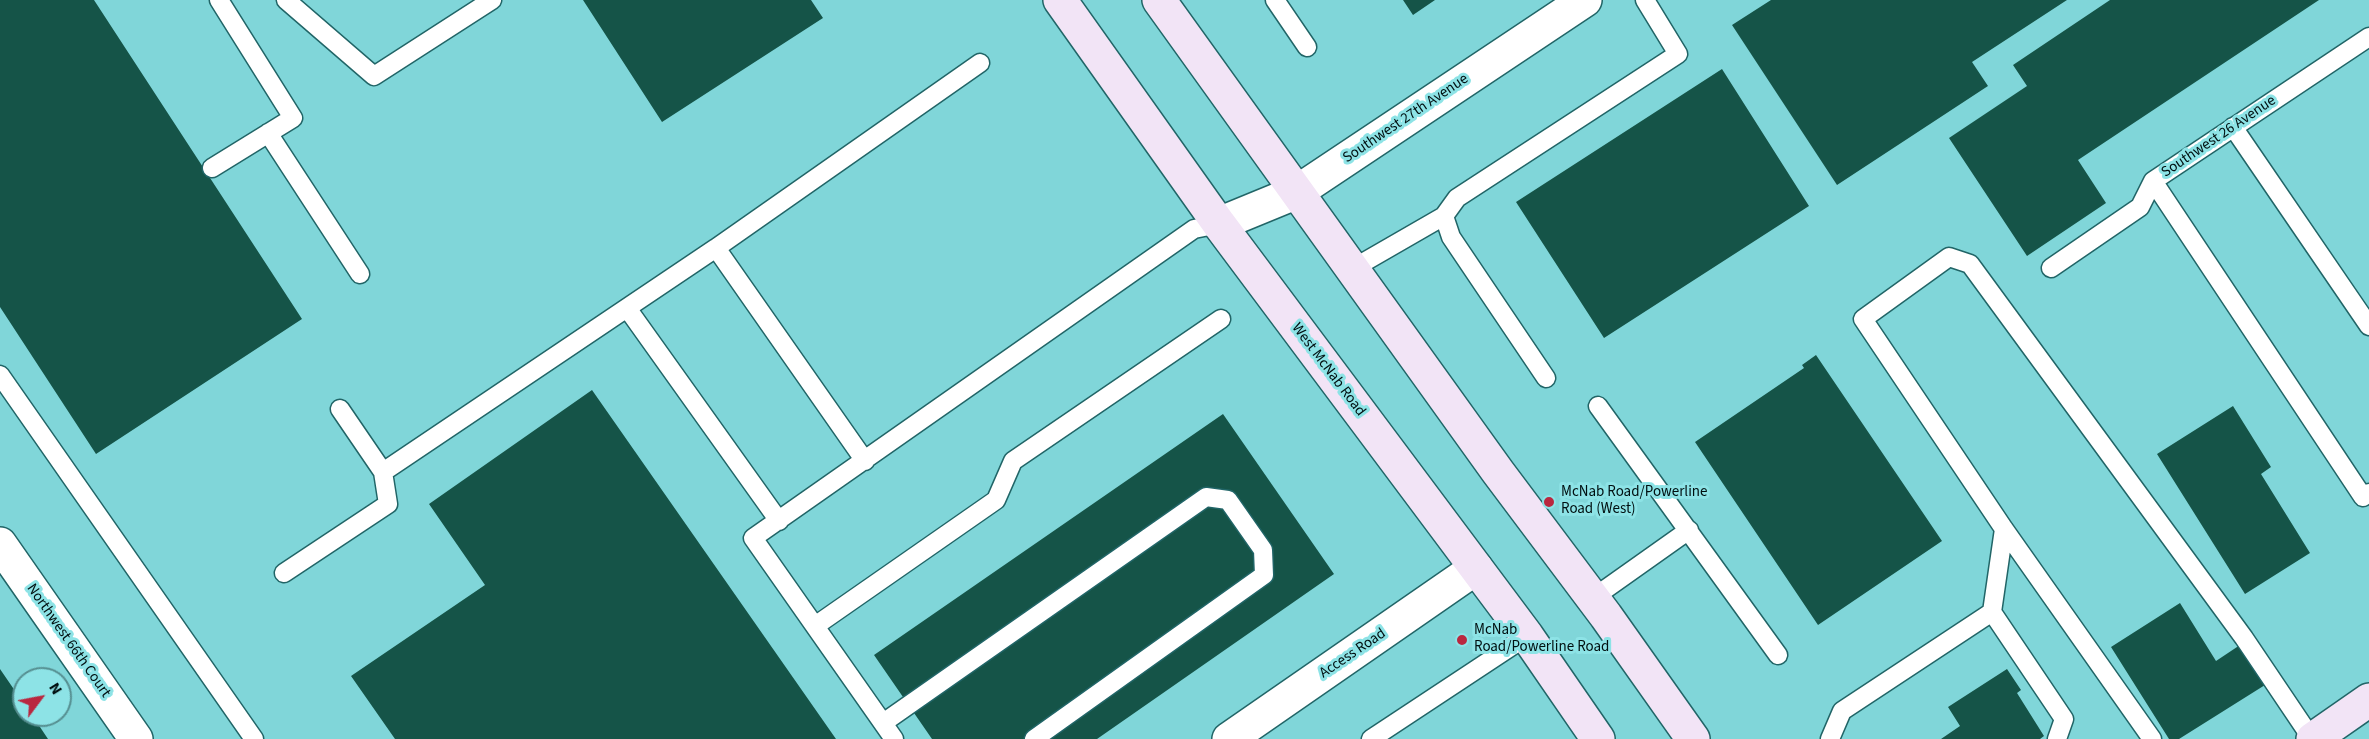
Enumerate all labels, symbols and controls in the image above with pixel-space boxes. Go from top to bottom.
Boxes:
street label: Southwest 27th Avenue [1340,70,1472,168]
street label: Southwest 26 Avenue [2158,92,2280,182]
street label: West McNab Road [1287,320,1369,420]
place label: McNab Road/Powerline Road (West) [1561,484,1707,519]
marker: McNab Road/Powerline Road (West) [1542,495,1556,509]
street label: Northwest 66th Court [22,581,114,701]
place label: McNab Road/Powerline Road [1474,622,1609,657]
street label: Access Road [1316,625,1390,683]
marker: McNab Road/Powerline Road [1455,633,1469,647]
north arrow [12,667,72,727]

